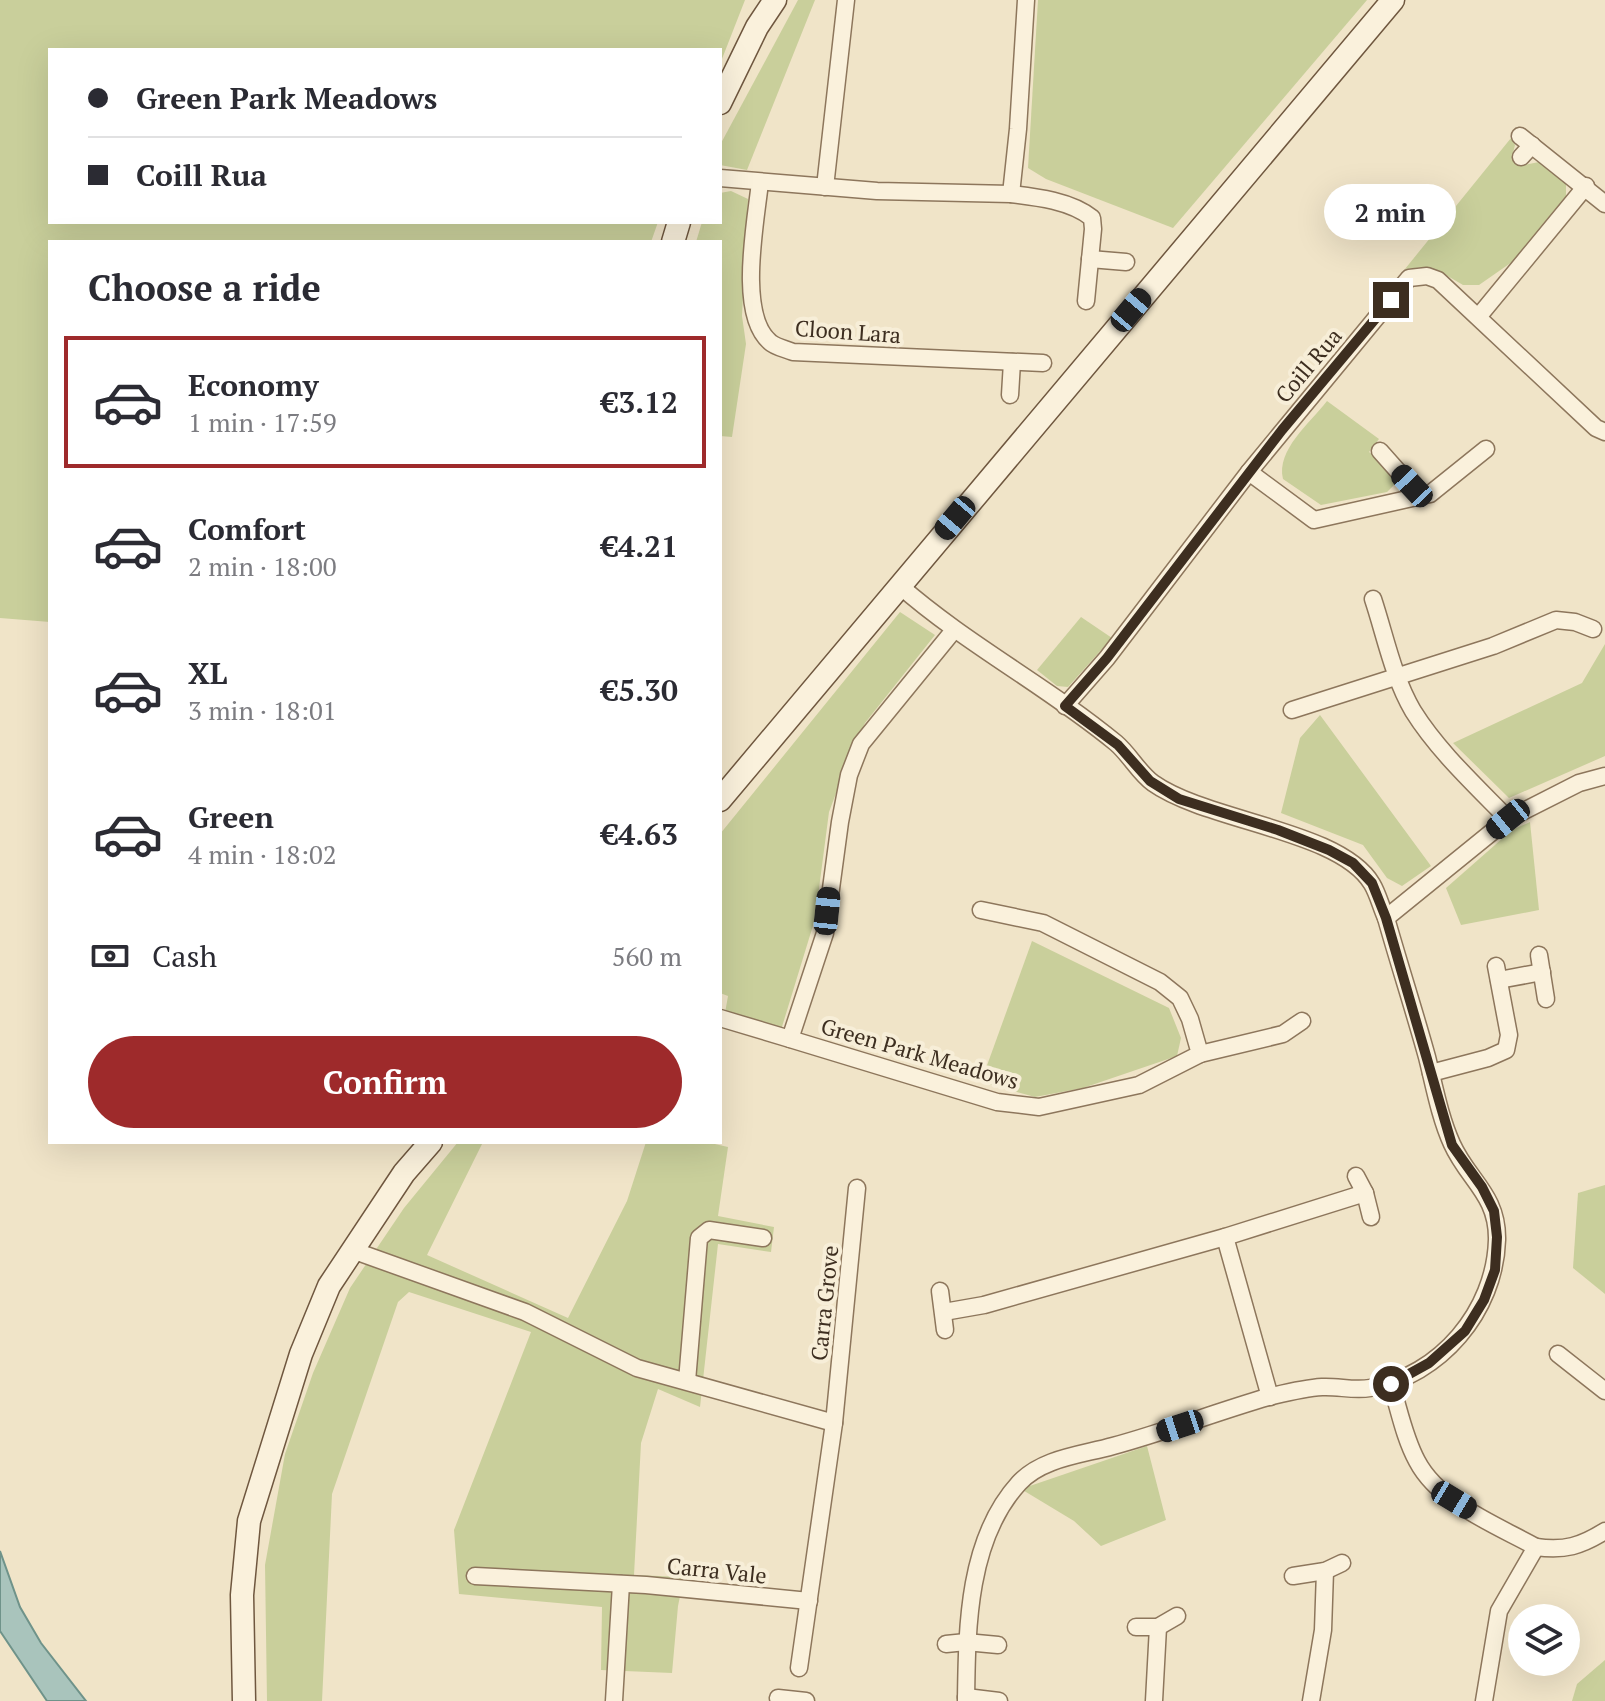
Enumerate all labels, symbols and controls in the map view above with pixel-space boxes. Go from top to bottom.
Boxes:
text: Green Park Meadows [136,78,437,118]
text: Coill Rua [136,155,267,195]
callout: 2 min [1325,184,1457,240]
text: 2 min [1354,195,1426,229]
text: Choose a ride [88,264,321,311]
route end [1373,282,1409,318]
car [1106,284,1156,336]
street label: Cloon Lara [794,313,902,349]
street label: Coill Rua [1268,322,1348,408]
text: Economy [188,365,319,405]
icon: car [92,366,164,438]
text: €3.12 [601,382,678,422]
text: 1 min · 17:59 [188,405,337,439]
car [1387,460,1437,512]
car [930,492,980,544]
text: Comfort [188,509,306,549]
icon: car [92,510,164,582]
text: €4.21 [601,526,678,566]
text: 2 min · 18:00 [188,549,337,583]
text: XL [188,653,227,693]
icon: car [92,654,164,726]
text: €5.30 [601,670,678,710]
text: 3 min · 18:01 [188,693,337,727]
car [1482,795,1534,843]
text: Green [188,797,274,837]
icon: car [92,798,164,870]
text: €4.63 [601,814,678,854]
text: 4 min · 18:02 [188,837,337,871]
car [813,886,841,936]
icon: cash [88,934,132,978]
text: Cash [152,936,217,976]
text: 560 m [612,939,682,973]
street label: Green Park Meadows [818,1011,1022,1095]
button: Confirm [88,1036,682,1128]
street label: Carra Grove [804,1244,844,1362]
route start [1373,1366,1409,1402]
car [1153,1407,1207,1445]
car [1427,1477,1481,1523]
street label: Carra Vale [666,1550,768,1590]
map controls [1508,1604,1580,1676]
button: layers [1508,1604,1580,1676]

